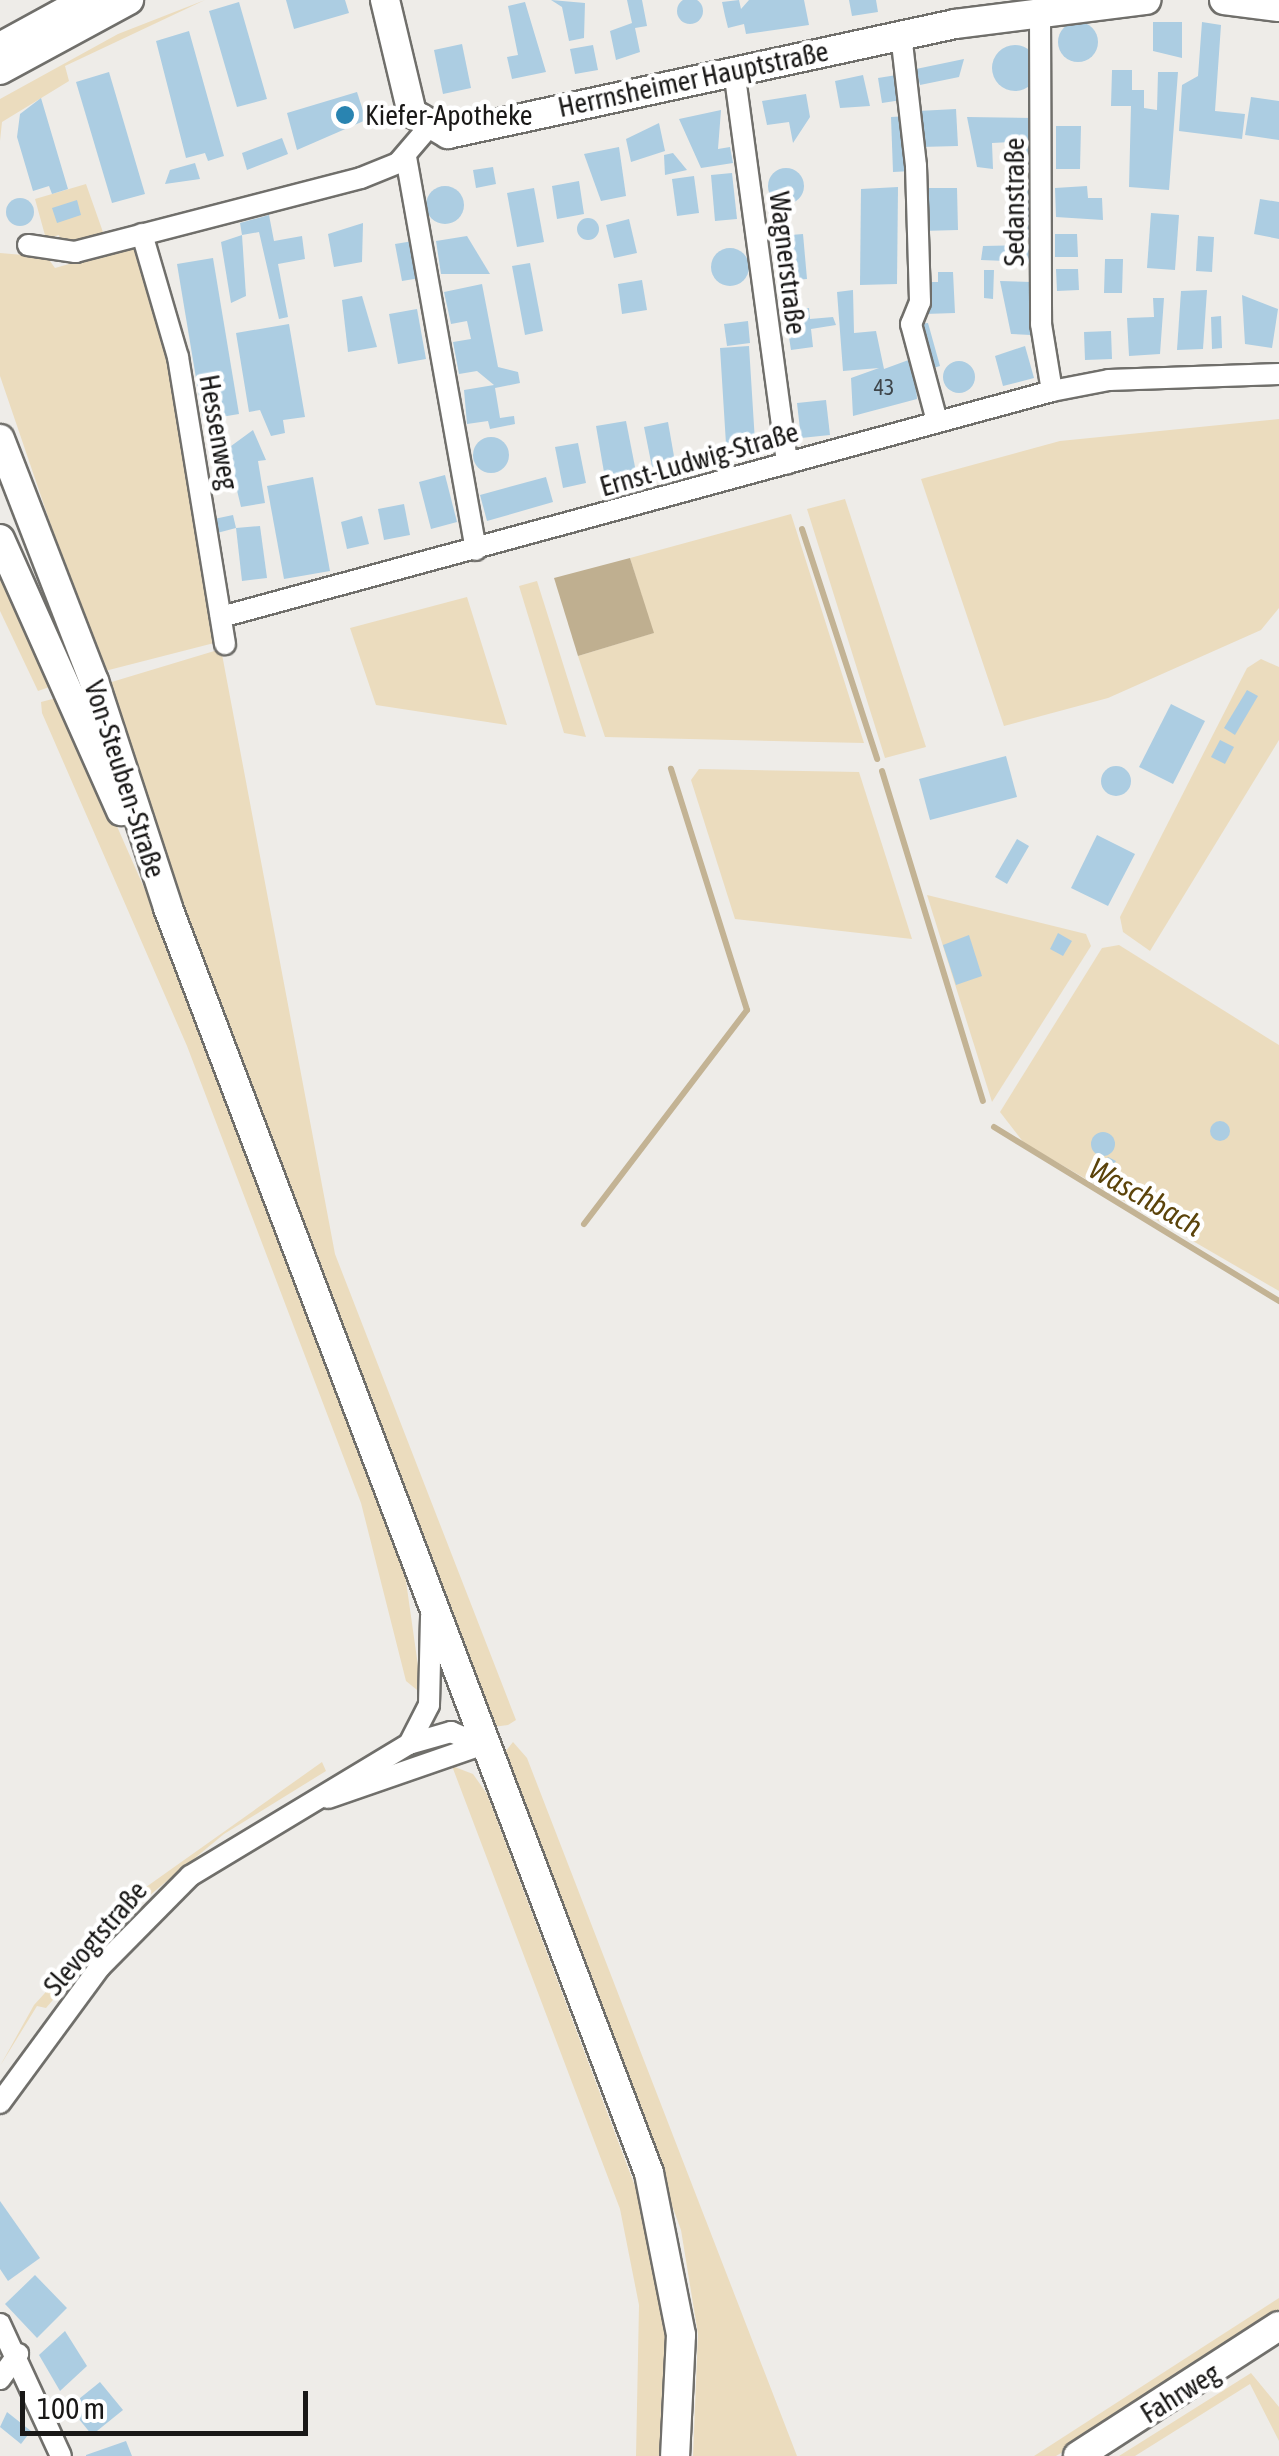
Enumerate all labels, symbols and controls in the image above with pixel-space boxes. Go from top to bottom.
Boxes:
street label: Herrnsheimer Hauptstraße [555,34,831,124]
place label: Kiefer-Apotheke [365,98,533,132]
marker: Kiefer-Apotheke [334,104,356,126]
street label: Sedanstraße [997,138,1031,266]
street label: Wagnerstraße [763,190,813,336]
street label: Hessenweg [192,372,246,492]
house number: 43 [874,375,894,401]
street label: Ernst-Ludwig-Straße [596,415,802,503]
street label: Von-Steuben-Straße [77,676,173,882]
water label: Waschbach [1083,1150,1209,1244]
street label: Slevogtstraße [36,1874,154,2002]
street label: Fahrweg [1134,2356,1226,2430]
scale bar [25,2371,312,2433]
text: 100 m [37,2391,105,2425]

